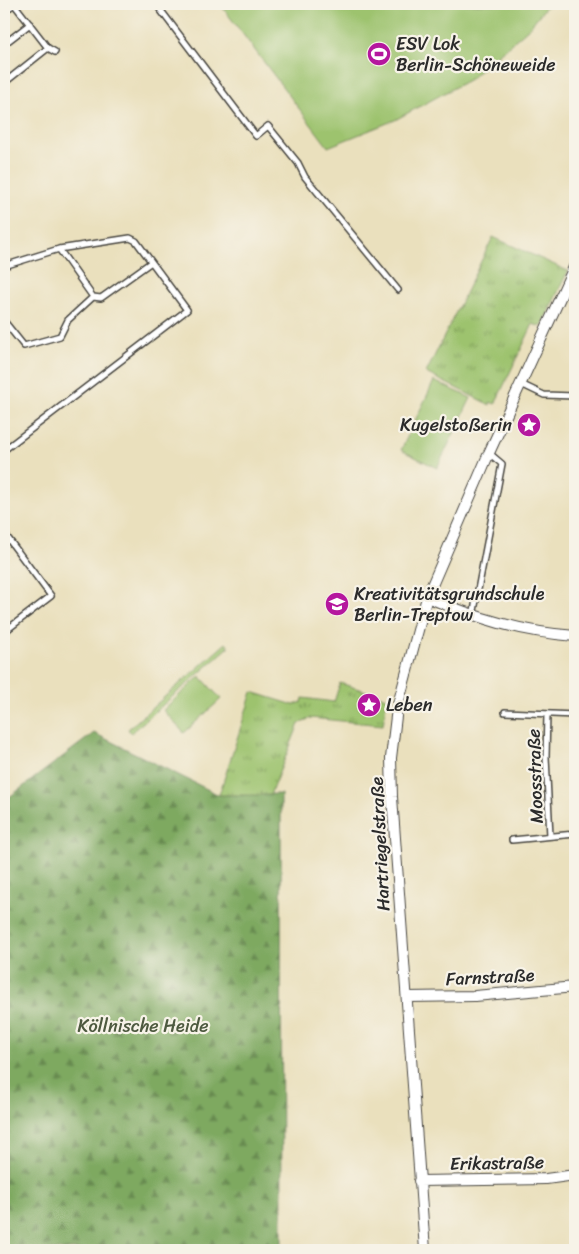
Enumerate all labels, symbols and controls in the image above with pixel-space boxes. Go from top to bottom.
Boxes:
place label: ESV Lok Berlin-Schöneweide [396,28,556,81]
sports icon: ESV Lok Berlin-Schöneweide [366,41,392,67]
place label: Kugelstoßerin [400,409,512,441]
place icon: Kugelstoßerin [516,412,542,438]
place label: Kreativitätsgrundschule Berlin-Treptow [354,578,545,631]
school or university icon: Kreativitätsgrundschule Berlin-Treptow [324,591,350,617]
place label: Leben [386,689,433,721]
place icon: Leben [356,692,382,718]
street label: Moosstraße [517,728,553,824]
street label: Hartriegelstraße [360,776,399,912]
street label: Farnstraße [445,959,535,995]
park label: Köllnische Heide [78,1010,208,1042]
street label: Erikastraße [450,1146,544,1180]

